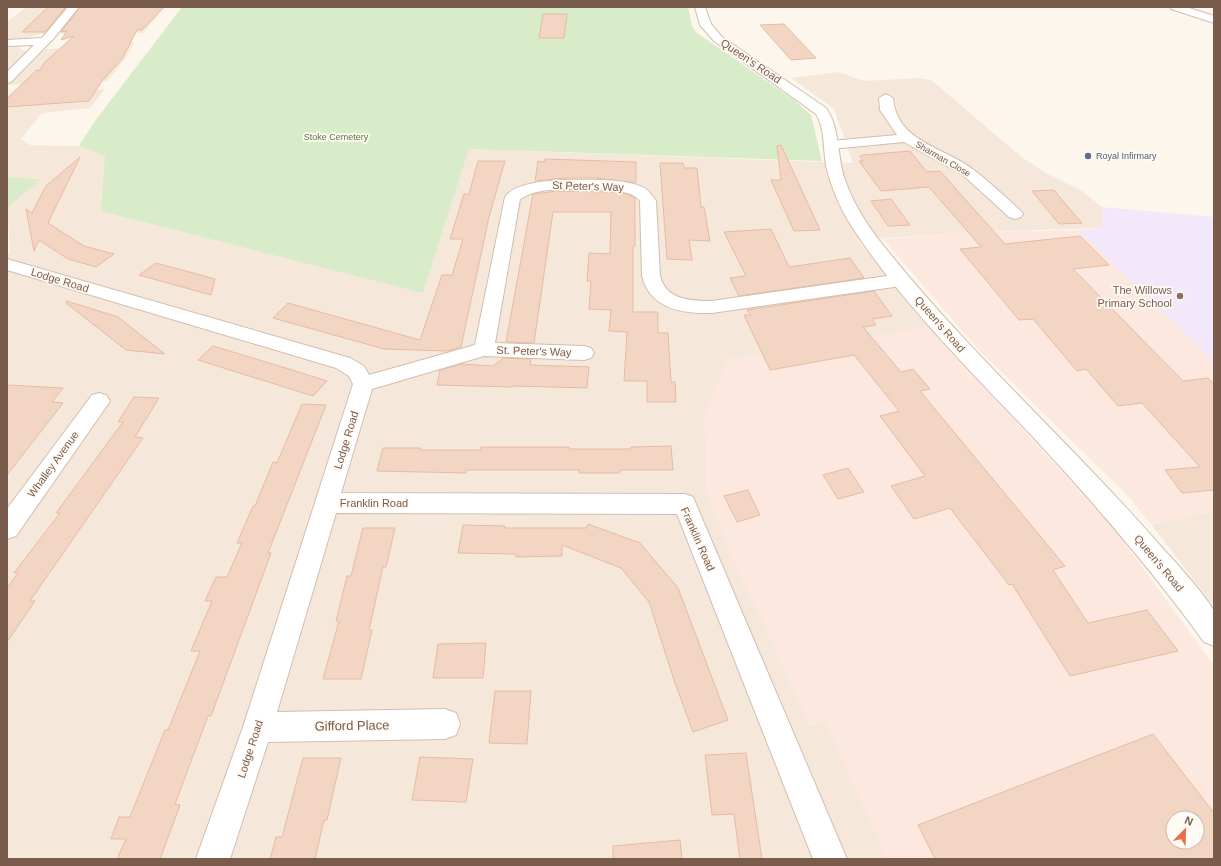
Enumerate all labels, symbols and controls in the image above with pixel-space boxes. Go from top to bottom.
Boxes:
street label: Queen's Road [719,36,783,86]
park label: Stoke Cemetery [304,132,369,142]
street label: Sharman Close [914,139,972,179]
marker: Royal Infirmary [1083,151,1093,161]
place label: Royal Infirmary [1096,151,1157,161]
street label: St Peter's Way [552,179,625,193]
street label: Lodge Road [30,265,90,295]
place label: The Willows Primary School [1097,284,1172,309]
marker: The Willows Primary School [1175,291,1185,301]
street label: Queen's Road [913,294,967,354]
street label: St. Peter's Way [496,344,572,358]
street label: Lodge Road [331,410,361,470]
street label: Whalley Avenue [25,429,81,499]
street label: Franklin Road [340,497,408,509]
street label: Franklin Road [679,505,717,573]
street label: Queen's Road [1132,532,1186,594]
street label: Gifford Place [314,717,390,734]
street label: Lodge Road [235,719,265,779]
north arrow [1165,810,1205,850]
text: N [1183,814,1195,828]

